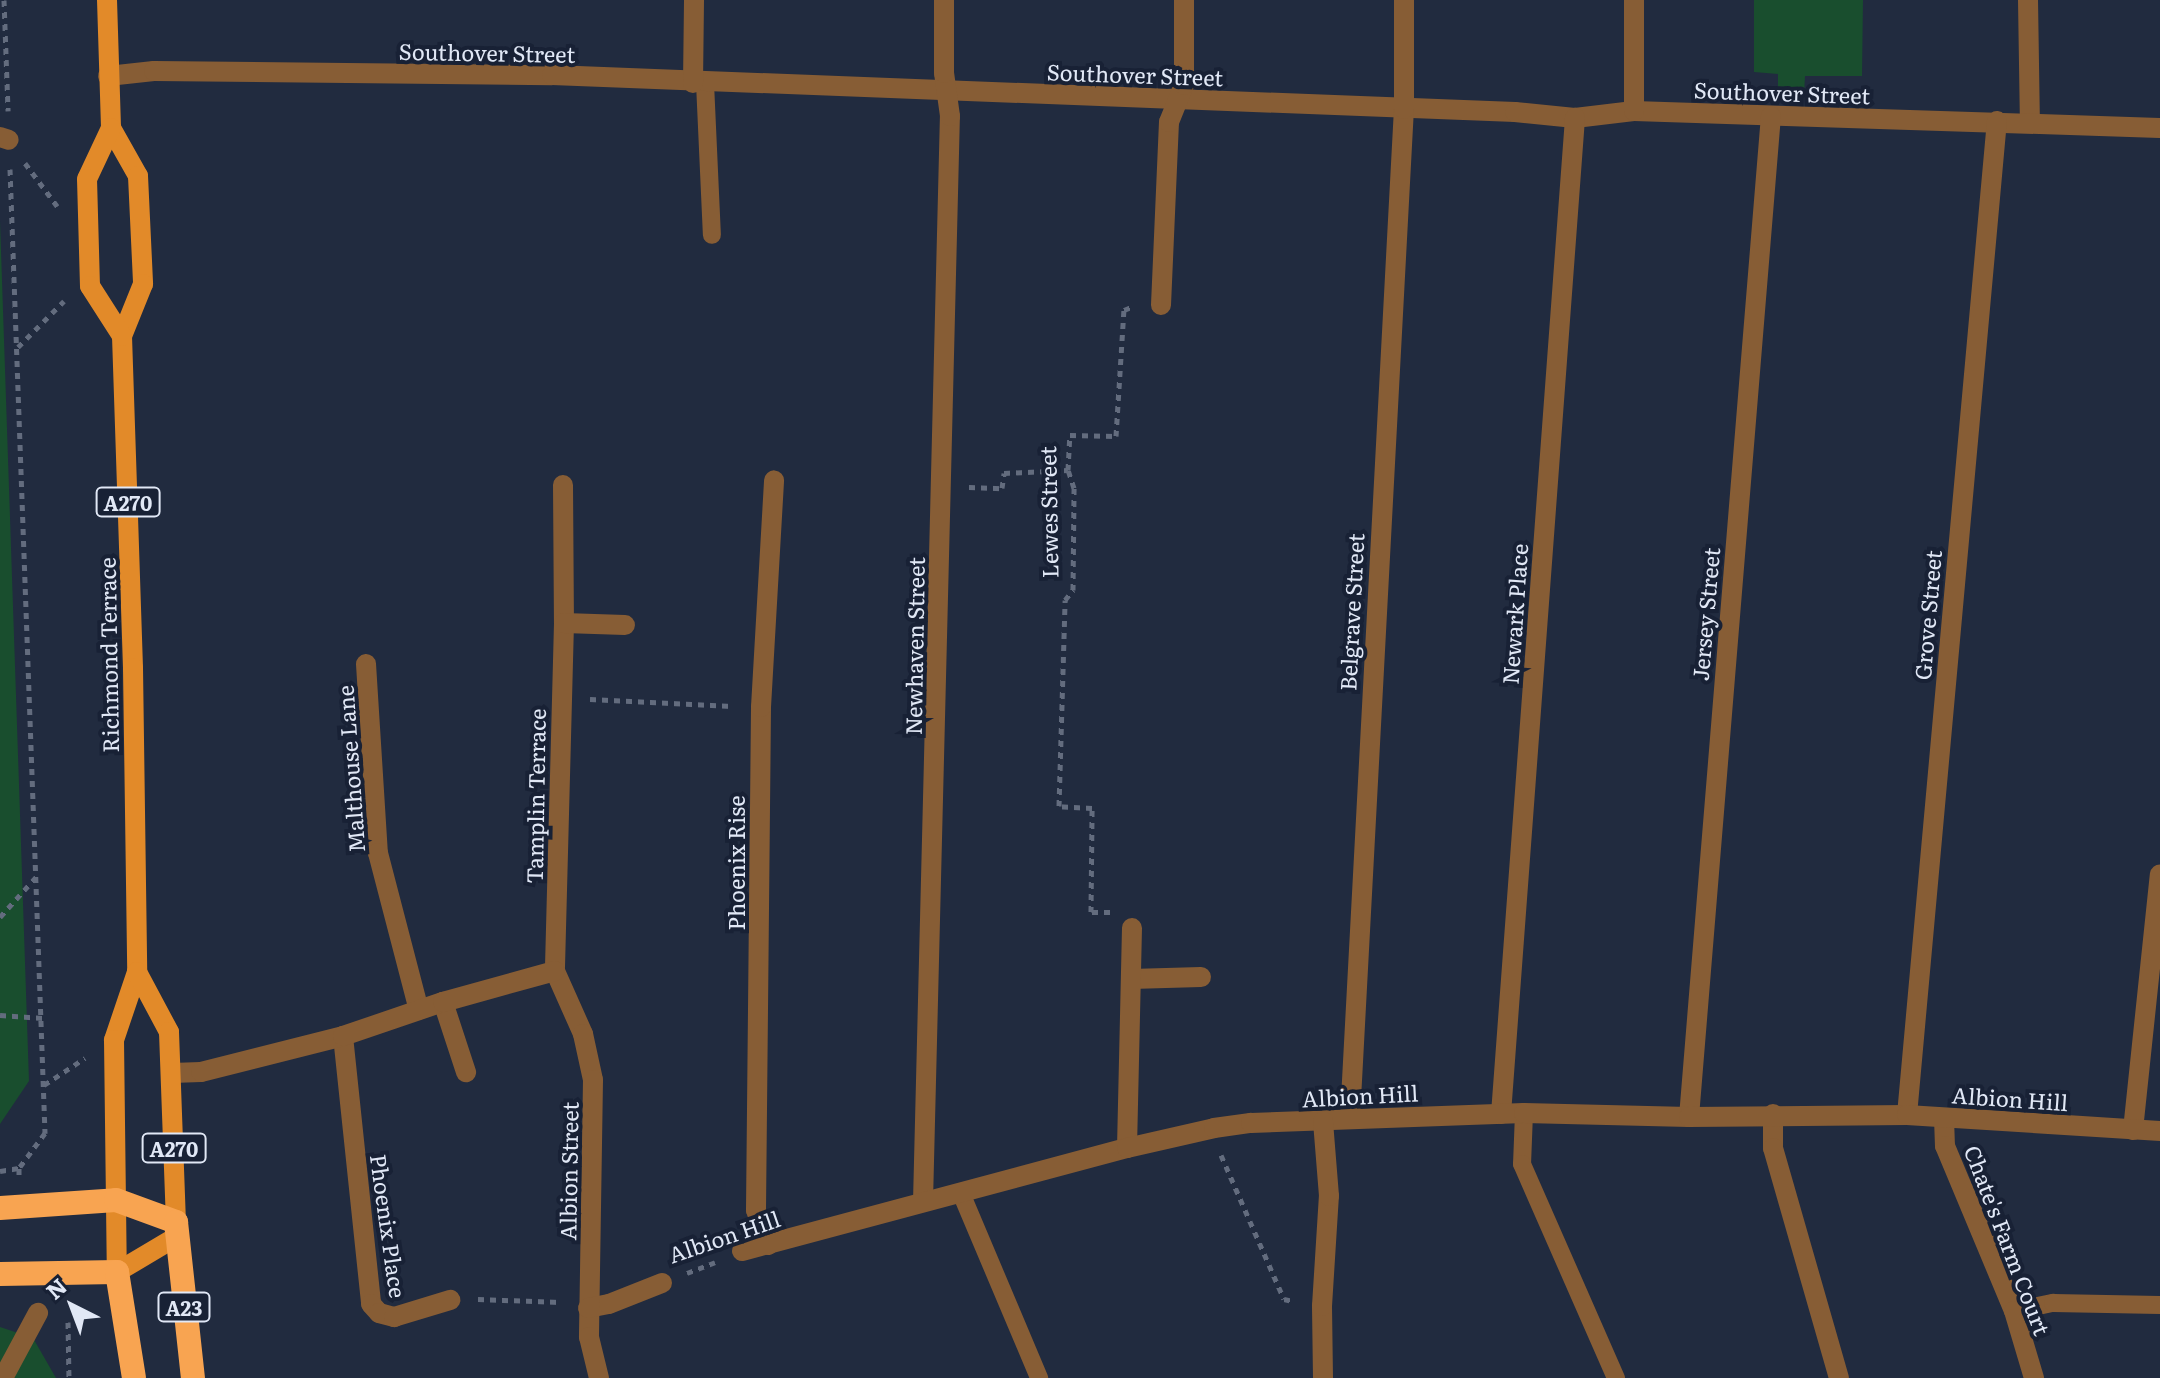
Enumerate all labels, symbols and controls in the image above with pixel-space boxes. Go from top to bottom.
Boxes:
street label: Southover Street [399,37,575,67]
street label: Southover Street [1046,58,1224,90]
street label: Southover Street [1693,76,1871,108]
street label: Lewes Street [1034,446,1062,578]
road number: A270 [94,486,162,518]
street label: Belgrave Street [1334,532,1368,692]
street label: Newark Place [1496,543,1532,685]
street label: Jersey Street [1686,546,1724,682]
street label: Grove Street [1908,549,1946,681]
street label: Richmond Terrace [93,557,123,753]
street label: Newhaven Street [899,557,929,735]
street label: Malthouse Lane [331,684,369,854]
street label: Tamplin Terrace [520,708,550,884]
street label: Phoenix Rise [723,795,749,931]
street label: Albion Hill [1301,1079,1419,1111]
street label: Albion Hill [1951,1081,2069,1115]
street label: Albion Street [554,1101,582,1241]
road number: A270 [140,1132,208,1164]
street label: Chate's Farm Court [1960,1141,2056,1339]
street label: Phoenix Place [366,1152,412,1300]
street label: Albion Hill [665,1205,783,1267]
north arrow [32,1266,112,1346]
text: N [38,1269,74,1306]
road number: A23 [156,1291,212,1323]

